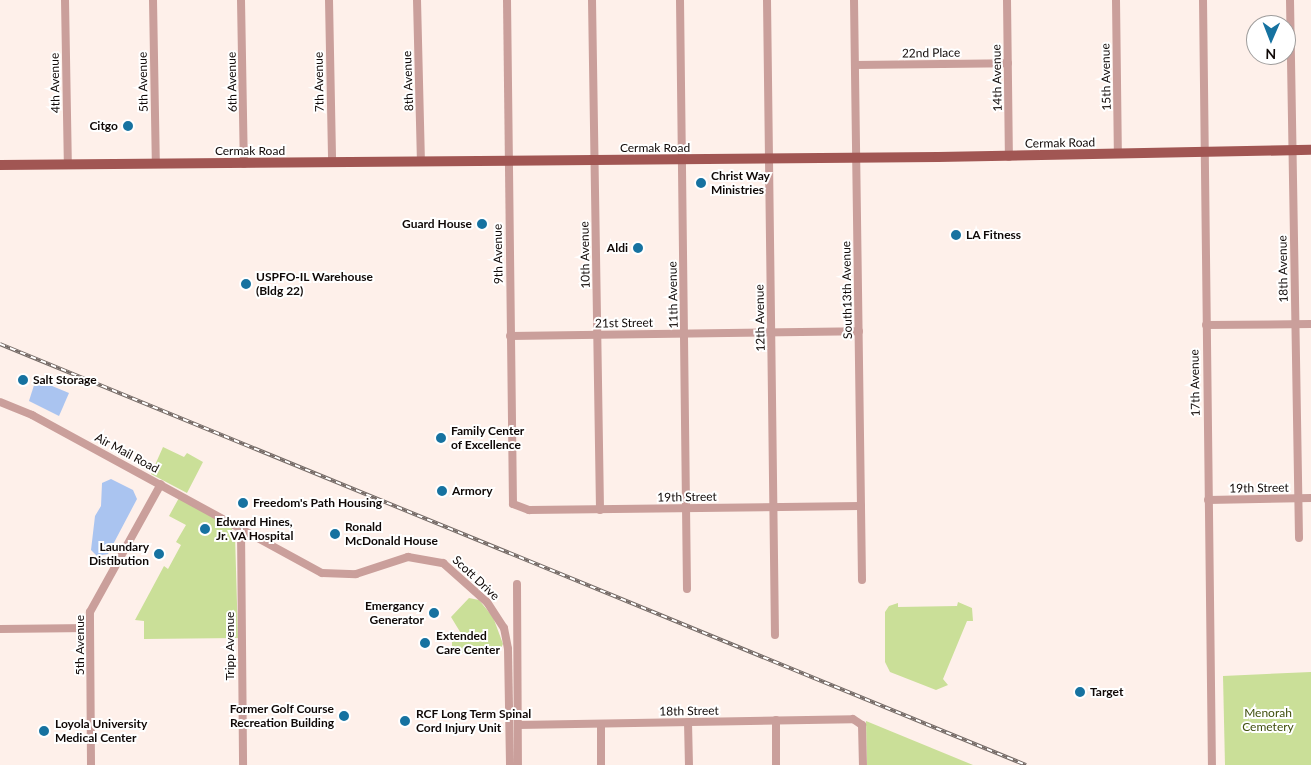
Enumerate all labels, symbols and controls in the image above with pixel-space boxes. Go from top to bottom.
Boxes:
north arrow [1246,15,1296,65]
street label: 15th Avenue [1098,43,1114,111]
street label: 14th Avenue [989,44,1005,112]
street label: 22nd Place [902,45,960,61]
text: N [1265,46,1276,63]
street label: 8th Avenue [400,50,416,112]
street label: 5th Avenue [135,52,151,112]
street label: 6th Avenue [224,52,240,112]
street label: 7th Avenue [311,52,327,112]
street label: 4th Avenue [47,53,63,113]
place label: Citgo [89,119,118,133]
marker: Citgo [122,120,134,132]
street label: Cermak Road [1025,135,1095,151]
street label: Cermak Road [620,141,690,155]
street label: Cermak Road [215,144,285,158]
place label: Christ Way Ministries [711,169,770,197]
marker: Christ Way Ministries [695,177,707,189]
place label: Guard House [402,217,472,231]
marker: Guard House [476,218,488,230]
street label: 10th Avenue [577,221,593,289]
street label: 9th Avenue [490,224,506,284]
place label: LA Fitness [966,228,1021,242]
marker: LA Fitness [950,229,962,241]
street label: 18th Avenue [1275,235,1291,303]
place label: Aldi [607,241,628,255]
street label: South13th Avenue [839,241,855,339]
marker: Aldi [632,242,644,254]
street label: 11th Avenue [665,261,681,329]
place label: USPFO-IL Warehouse (Bldg 22) [256,270,373,298]
marker: USPFO-IL Warehouse (Bldg 22) [240,278,252,290]
street label: 12th Avenue [752,284,768,352]
street label: 21st Street [595,315,653,331]
street label: 17th Avenue [1187,349,1203,417]
place label: Salt Storage [33,373,97,387]
marker: Salt Storage [17,374,29,386]
place label: Family Center of Excellence [451,424,525,452]
street label: Air Mail Road [92,430,162,476]
marker: Family Center of Excellence [435,432,447,444]
street label: 19th Street [1229,480,1289,496]
place label: Armory [452,484,493,498]
marker: Armory [436,485,448,497]
street label: 19th Street [657,489,717,505]
place label: Freedom's Path Housing [253,496,382,510]
marker: Freedom's Path Housing [237,497,249,509]
place label: Edward Hines, Jr. VA Hospital [216,515,294,543]
place label: Ronald McDonald House [345,520,438,548]
marker: Edward Hines, Jr. VA Hospital [198,522,212,536]
marker: Ronald McDonald House [329,528,341,540]
place label: Laundary Distibution [89,540,149,568]
marker: Laundary Distibution [153,548,165,560]
street label: Scott Drive [450,553,502,603]
place label: Emergancy Generator [365,599,424,627]
marker: Emergancy Generator [428,607,440,619]
street label: Tripp Avenue [223,611,237,681]
street label: 5th Avenue [73,615,87,675]
place label: Extended Care Center [436,629,500,657]
marker: Extended Care Center [418,636,432,650]
place label: Target [1090,685,1123,699]
marker: Target [1074,686,1086,698]
place label: Former Golf Course Recreation Building [229,702,334,730]
street label: 18th Street [659,703,719,719]
park label: Menorah Cemetery [1242,706,1294,734]
place label: RCF Long Term Spinal Cord Injury Unit [416,707,532,735]
marker: Former Golf Course Recreation Building [338,710,350,722]
marker: RCF Long Term Spinal Cord Injury Unit [398,714,412,728]
place label: Loyola University Medical Center [55,717,147,745]
marker: Loyola University Medical Center [37,724,51,738]

